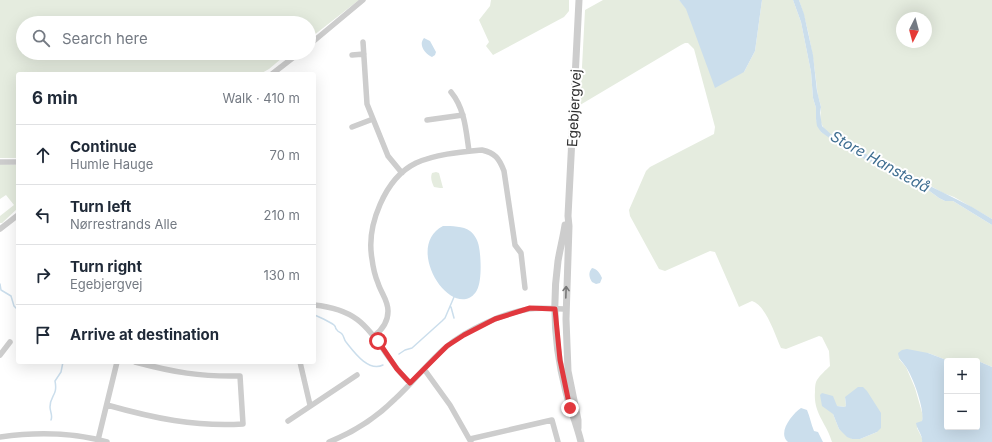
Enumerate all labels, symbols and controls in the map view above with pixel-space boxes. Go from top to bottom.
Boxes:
north arrow [896,12,932,48]
search box [16,16,316,60]
icon: search [30,27,52,49]
text: Search here [62,29,148,48]
street label: Egebjergvej [563,69,584,147]
text: 6 min [32,88,78,108]
text: Walk · 410 m [223,90,300,106]
water label: Store Hanstedå [827,126,933,197]
text: Continue [70,137,137,156]
icon: ahead [32,144,54,166]
text: 70 m [270,147,300,163]
text: Humle Hauge [70,156,153,172]
text: Turn left [70,197,131,216]
icon: left [32,204,54,226]
text: 210 m [264,207,300,223]
text: Nørrestrands Alle [70,216,177,232]
text: Turn right [70,257,142,276]
icon: right [32,264,54,286]
text: 130 m [263,267,300,283]
text: Egebjergvej [70,276,142,292]
one-way arrow [563,286,570,299]
icon: arrive [32,324,54,346]
text: Arrive at destination [70,325,219,344]
route start [369,332,387,350]
map controls [944,358,980,430]
button: + [944,358,980,394]
button: − [944,394,980,430]
route end [561,399,579,417]

